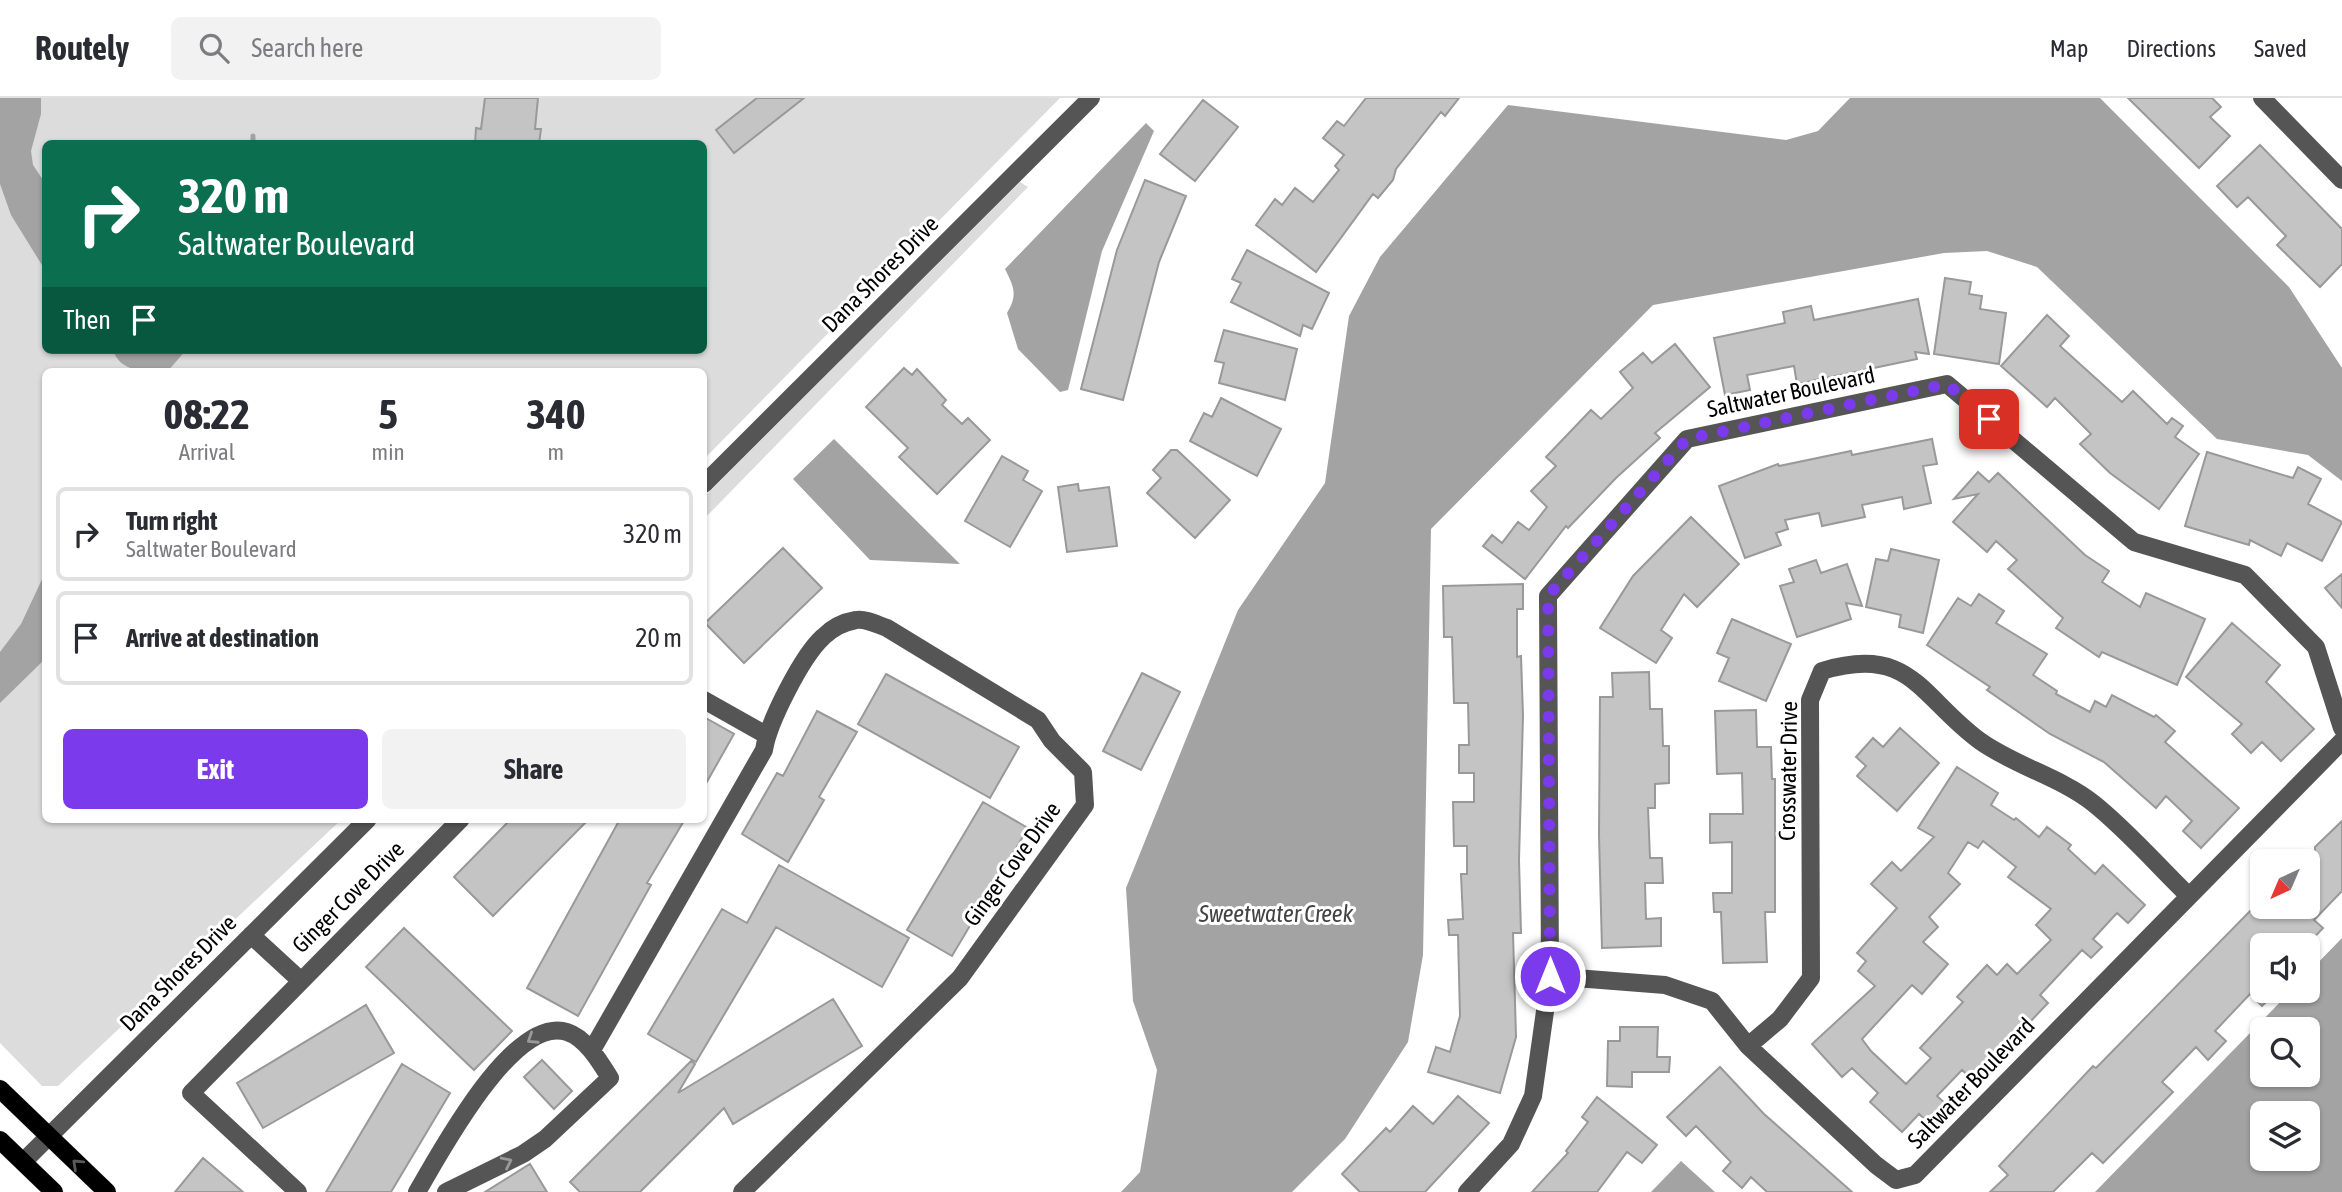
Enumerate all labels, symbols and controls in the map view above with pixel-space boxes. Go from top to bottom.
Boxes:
search box [171,17,661,80]
text: Routely [35,29,129,67]
icon: search [195,29,233,67]
text: Search here [251,33,363,63]
text: Map [2050,35,2088,62]
text: Directions [2126,35,2216,62]
text: Saved [2254,35,2307,62]
text: 320 m [178,167,289,223]
icon: right [63,168,154,259]
street label: Dana Shores Drive [817,211,943,337]
text: Saltwater Boulevard [178,225,415,262]
icon: arrive [125,301,163,339]
text: Then [63,305,111,335]
street label: Saltwater Boulevard [1705,362,1877,422]
pin [1959,389,2019,449]
text: 08:22 [164,390,250,438]
text: 5 [378,390,398,438]
text: 340 [526,390,585,438]
icon: arrive [1970,400,2008,438]
text: Arrival [179,439,235,465]
text: min [372,439,405,465]
text: m [548,439,564,465]
text: Turn right [126,506,217,536]
icon: right [67,515,105,553]
text: 320 m [623,519,682,549]
text: Saltwater Boulevard [126,536,297,562]
icon: arrive [67,619,105,657]
text: Arrive at destination [126,623,319,653]
text: 20 m [635,623,682,653]
street label: Crosswater Drive [1774,701,1802,841]
button: Exit [63,729,368,809]
button: Share [382,729,686,809]
street label: Ginger Cove Drive [958,797,1066,931]
street label: Ginger Cove Drive [287,836,409,958]
north arrow [2250,849,2320,919]
map controls [2250,849,2320,1171]
water label: Sweetwater Creek [1198,900,1354,927]
street label: Dana Shores Drive [115,910,241,1036]
button: sound [2250,933,2320,1003]
position arrow [1513,939,1587,1013]
street label: Saltwater Boulevard [1902,1013,2040,1153]
button: search [2250,1017,2320,1087]
one-way arrow [527,1031,540,1044]
button: layers [2250,1101,2320,1171]
one-way arrow [500,1156,512,1170]
one-way arrow [72,1160,85,1173]

